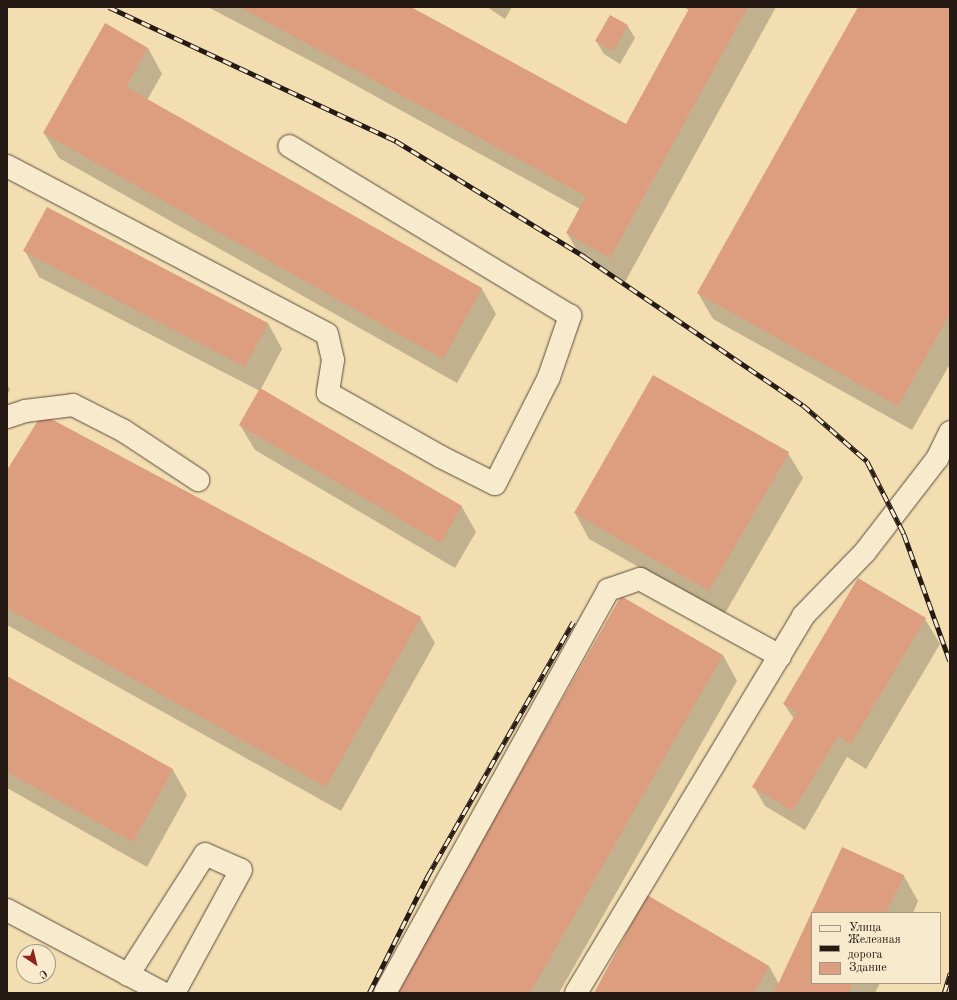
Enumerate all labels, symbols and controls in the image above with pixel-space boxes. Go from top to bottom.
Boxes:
legend [811,912,941,984]
text: Улица [849,922,882,934]
text: Железная дорога [848,934,901,961]
north arrow [16,944,56,984]
text: Здание [849,962,887,974]
text: С [36,967,49,980]

